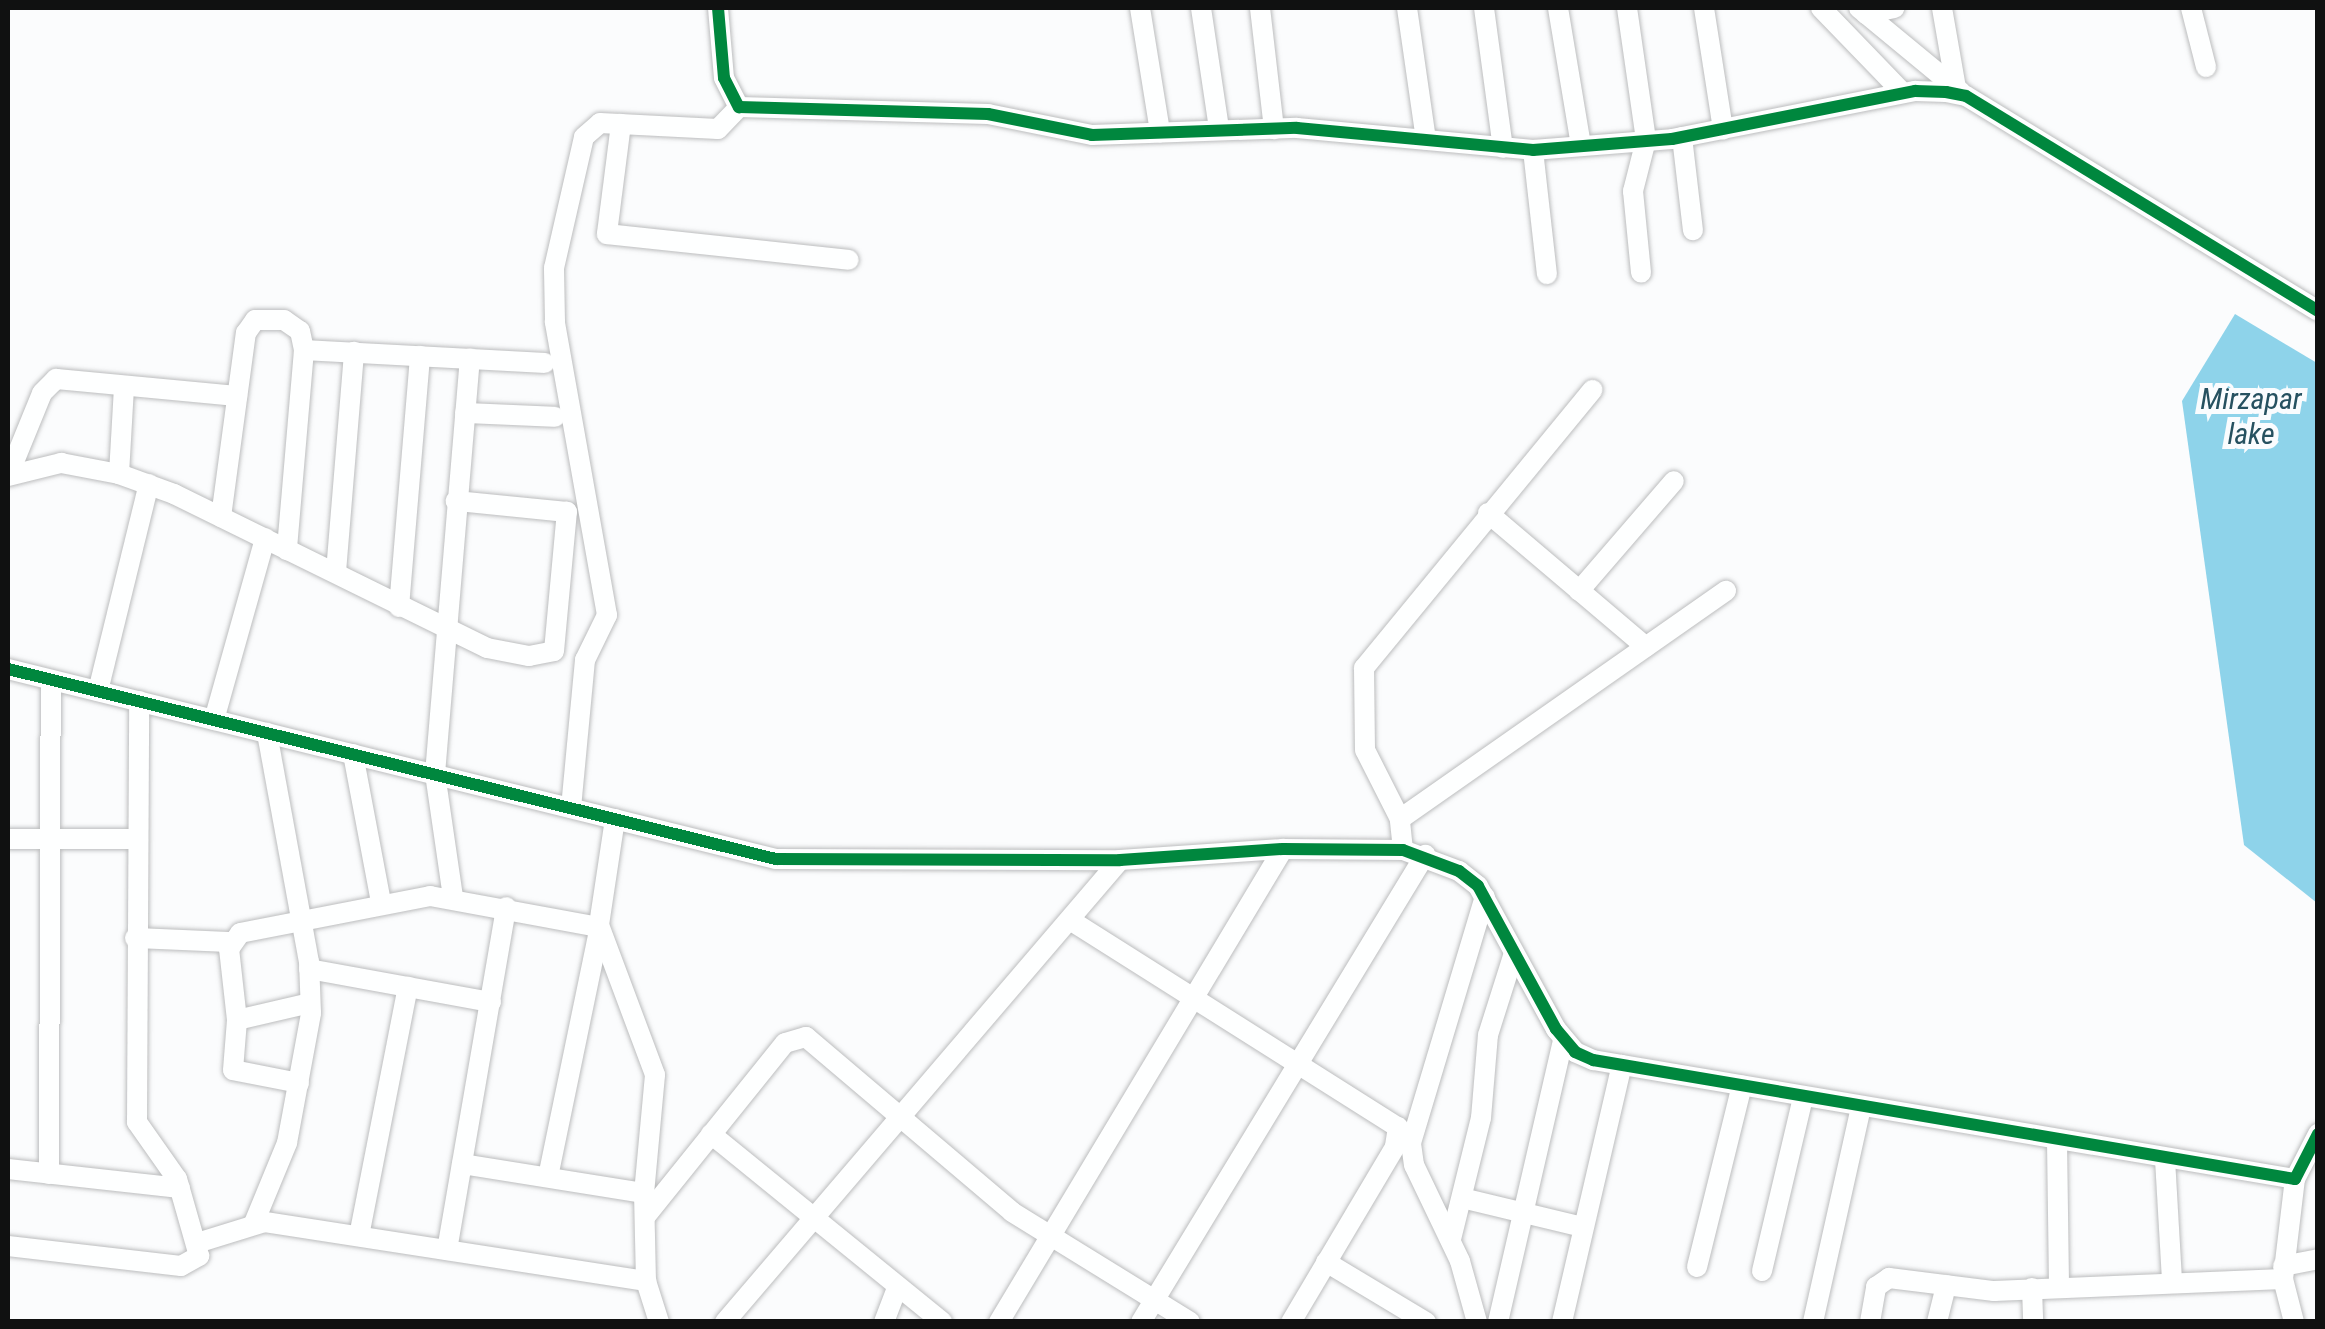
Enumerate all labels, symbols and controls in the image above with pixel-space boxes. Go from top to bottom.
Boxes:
water label: Mirzapar lake [2200,381,2302,452]

